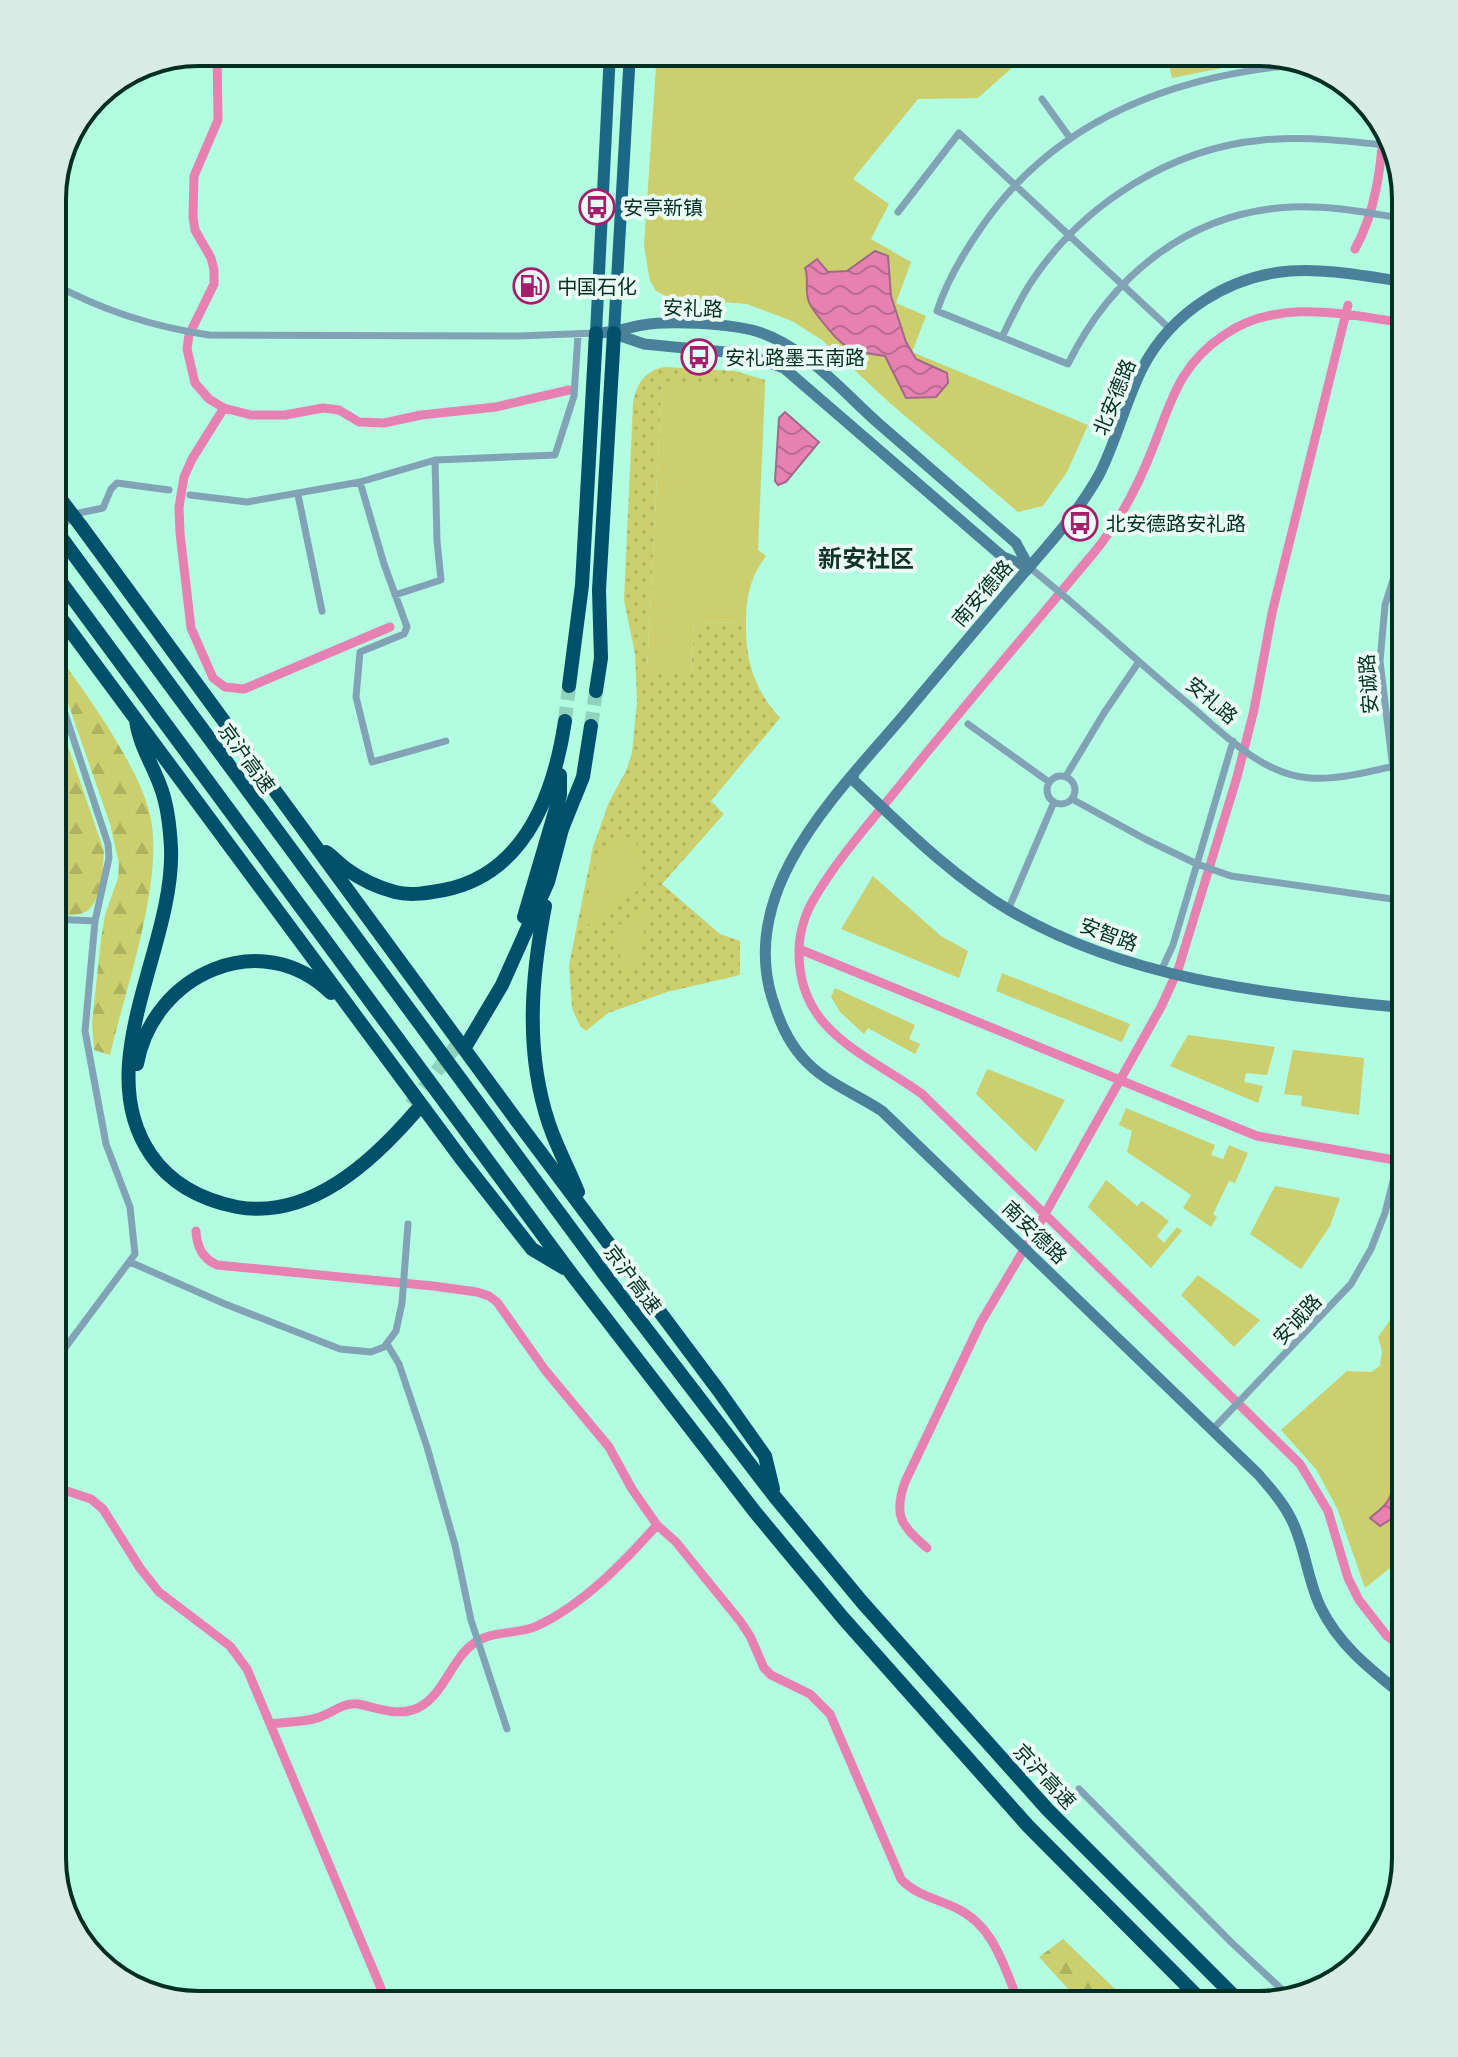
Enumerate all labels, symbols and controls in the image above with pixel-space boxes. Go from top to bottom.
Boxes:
bus stop icon: 安亭新镇 [578,188,616,226]
place label: 安亭新镇 [623,195,703,220]
fuel station icon: 中国石化 [512,267,550,305]
place label: 中国石化 [557,274,637,299]
street label: 安礼路 [663,294,723,322]
bus stop icon: 安礼路墨玉南路 [680,338,718,376]
place label: 安礼路墨玉南路 [725,345,865,370]
street label: 北安德路 [1087,355,1141,439]
bus stop icon: 北安德路安礼路 [1061,504,1099,542]
place label: 北安德路安礼路 [1106,511,1246,536]
district label: 新安社区 [818,543,914,573]
street label: 南安德路 [946,555,1018,631]
street label: 安诚路 [1353,653,1383,715]
street label: 安礼路 [1181,671,1243,729]
street label: 京沪高速 [213,718,281,798]
street label: 安智路 [1077,912,1141,956]
street label: 南安德路 [998,1195,1072,1269]
street label: 京沪高速 [599,1240,667,1318]
street label: 安诚路 [1267,1289,1327,1349]
street label: 京沪高速 [1009,1738,1081,1814]

